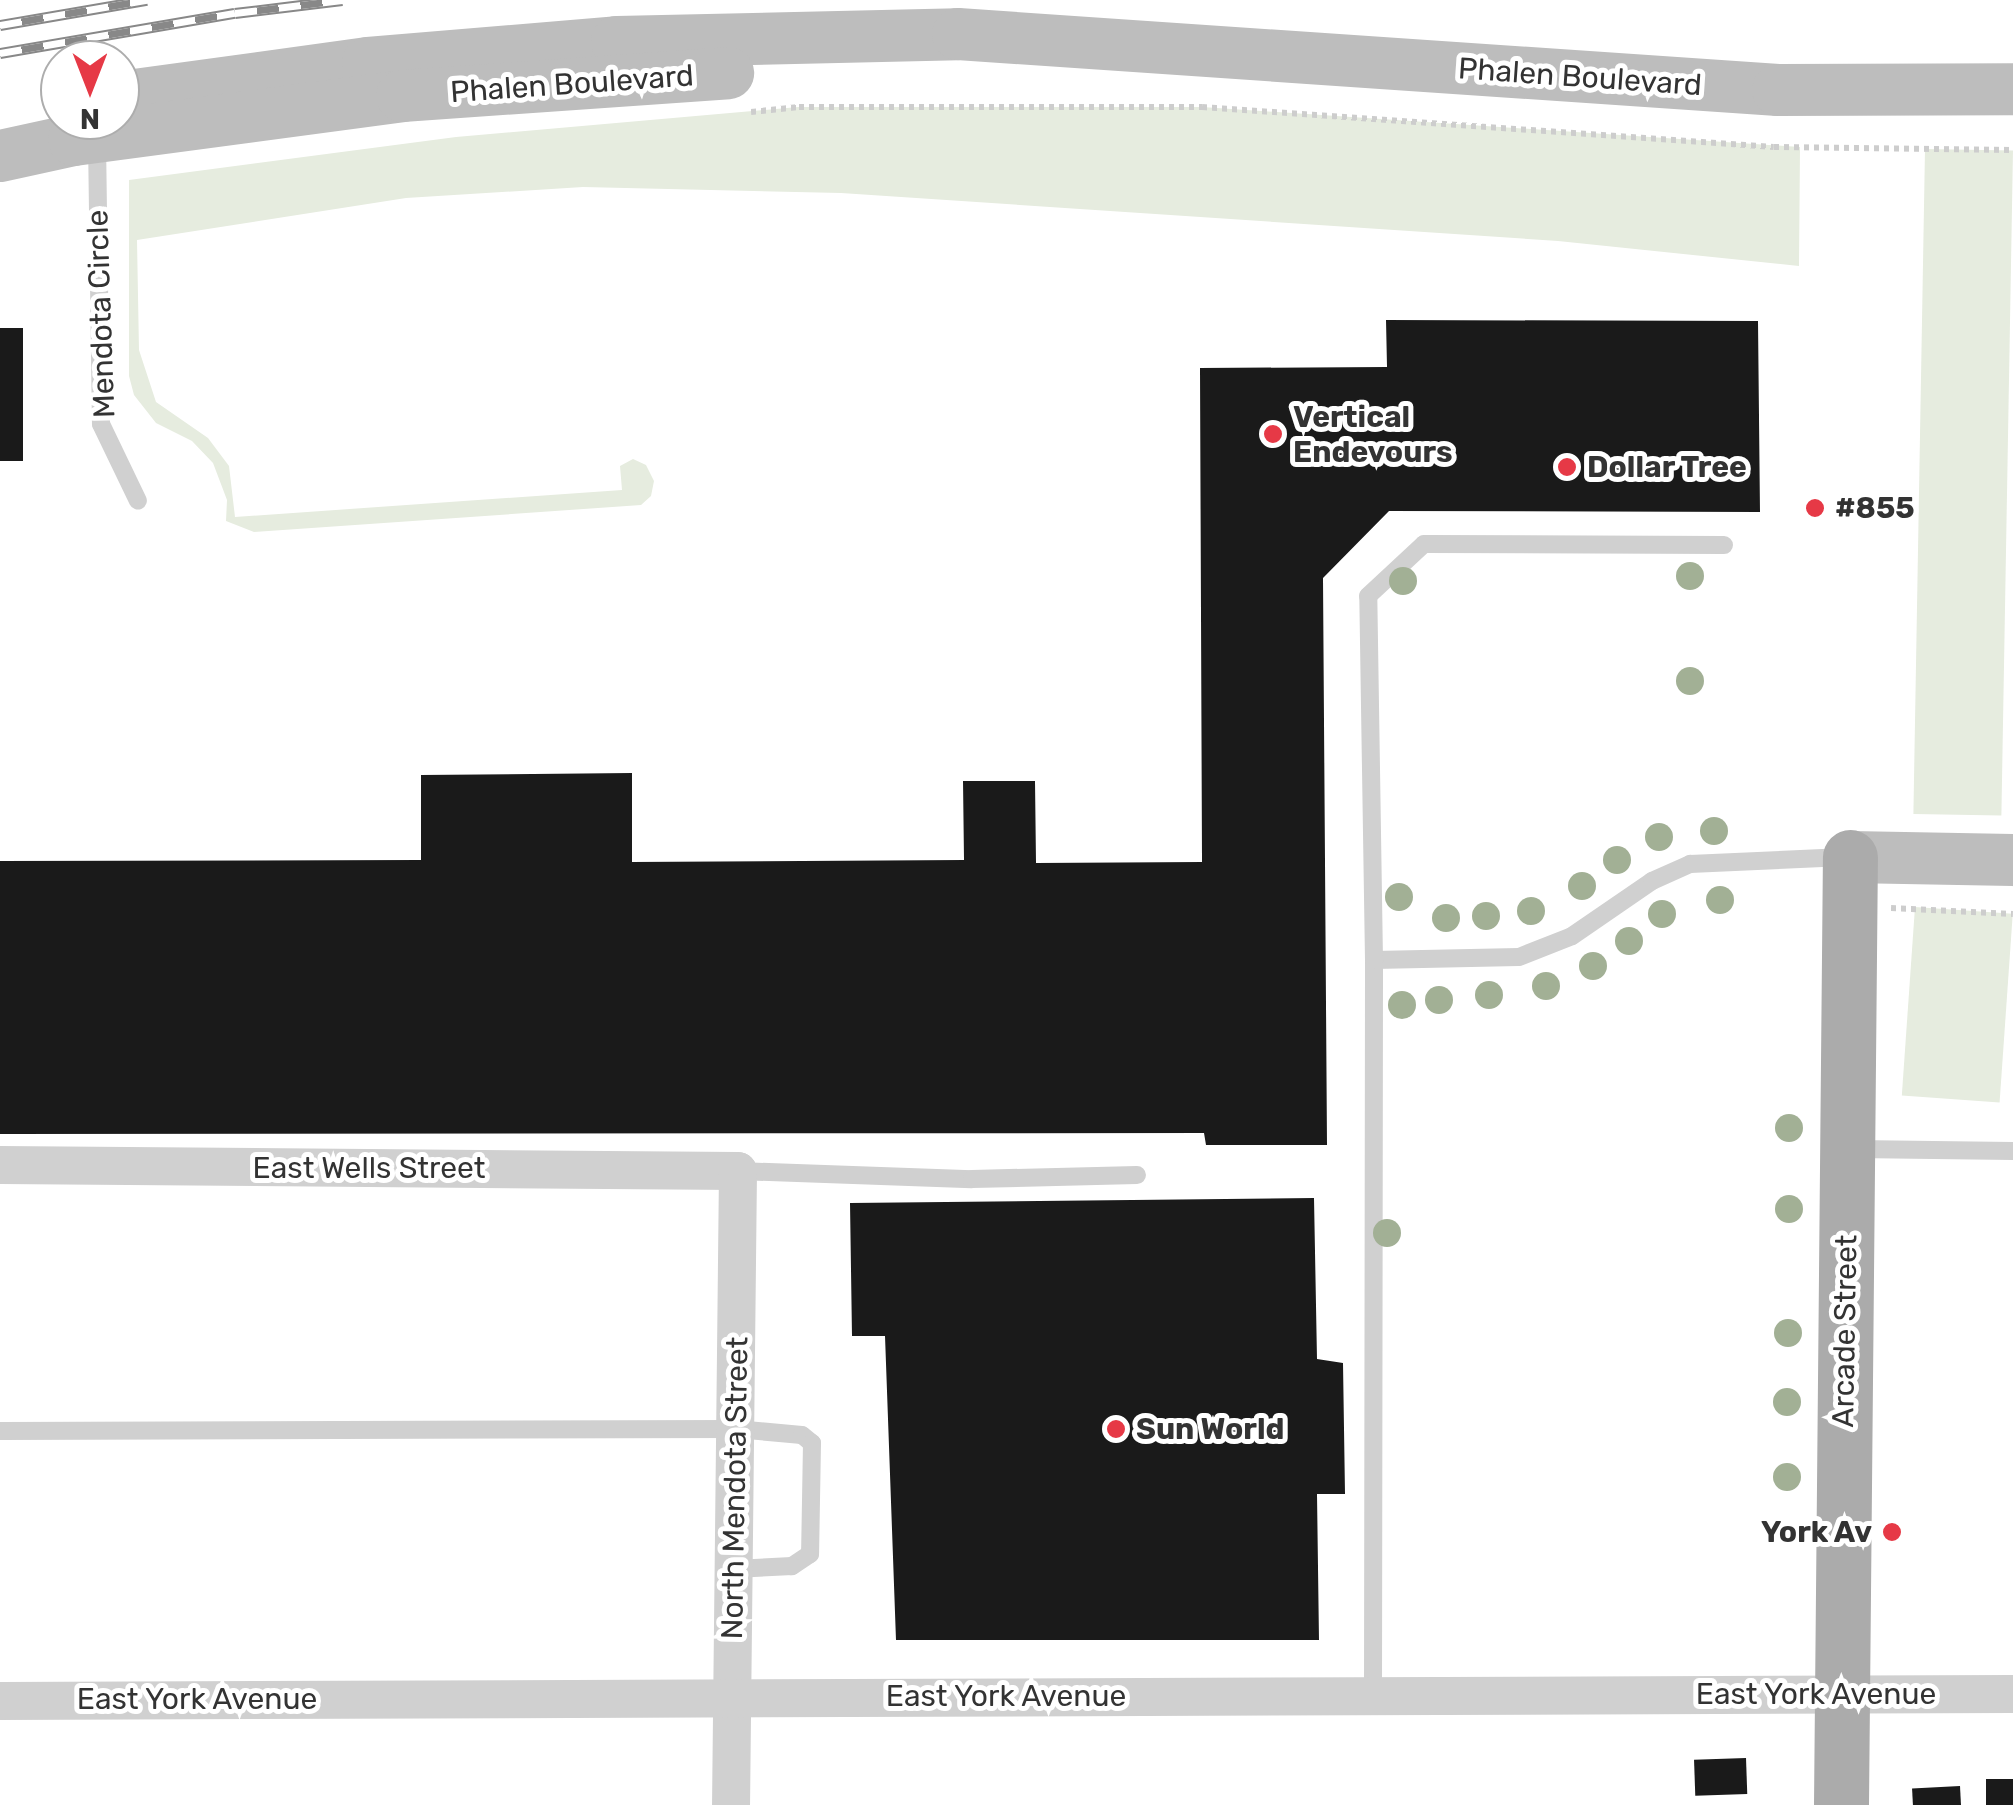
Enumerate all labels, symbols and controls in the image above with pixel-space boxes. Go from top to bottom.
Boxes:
north arrow [40,40,140,140]
street label: Phalen Boulevard [1457,51,1703,103]
street label: Phalen Boulevard [449,58,695,110]
text: N [80,102,100,135]
street label: Mendota Circle [79,209,123,419]
place label: Vertical Endevours [1293,399,1453,470]
marker: Vertical Endevours [1262,423,1284,445]
place label: Dollar Tree [1587,449,1748,485]
marker: Dollar Tree [1556,456,1578,478]
place label: #855 [1835,490,1915,526]
marker: #855 [1804,497,1826,519]
street label: East Wells Street [252,1150,486,1186]
street label: Arcade Street [1825,1234,1865,1428]
street label: North Mendota Street [714,1336,756,1640]
place label: Sun World [1136,1411,1285,1447]
marker: Sun World [1105,1418,1127,1440]
place label: York Av [1760,1514,1872,1550]
marker: York Av [1881,1521,1903,1543]
street label: East York Avenue [1695,1676,1937,1712]
street label: East York Avenue [885,1678,1127,1714]
street label: East York Avenue [76,1681,318,1717]

